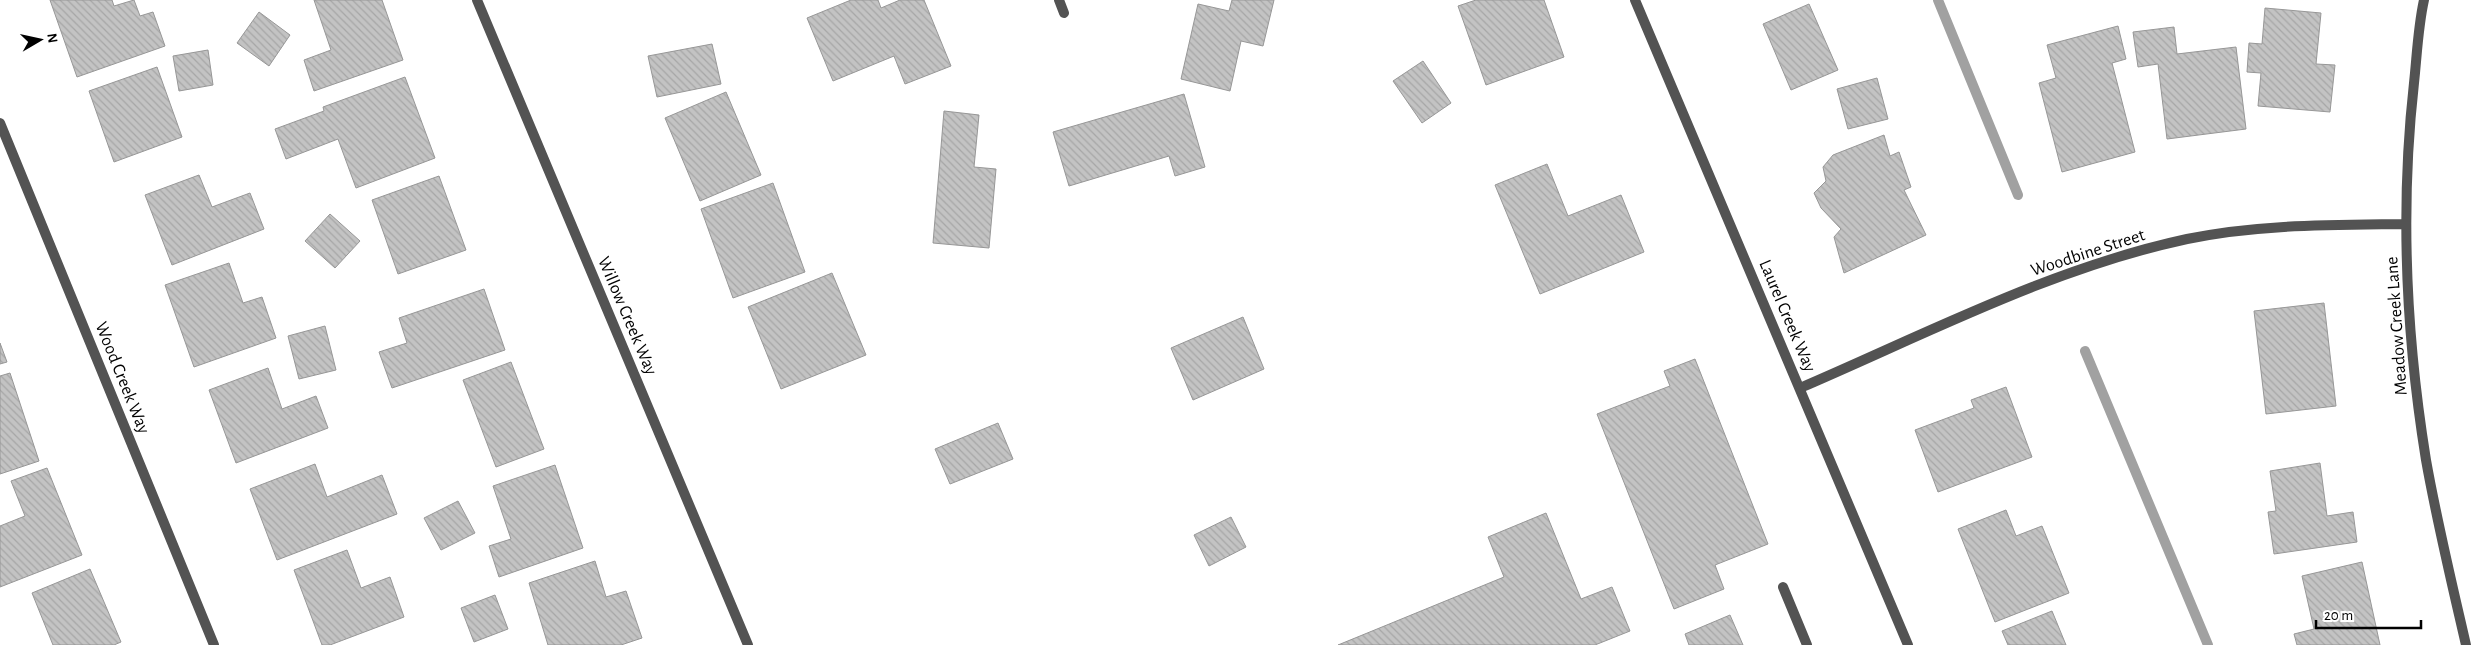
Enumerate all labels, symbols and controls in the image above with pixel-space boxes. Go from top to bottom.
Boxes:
north arrow [15,15,65,65]
text: N [44,32,60,44]
street label: Woodbine Street [2029,226,2148,280]
street label: Willow Creek Way [594,254,660,378]
street label: Meadow Creek Lane [2383,256,2411,396]
street label: Laurel Creek Way [1755,257,1819,375]
street label: Wood Creek Way [91,320,153,437]
scale bar [2316,598,2421,630]
text: 20 m [2324,608,2353,623]

